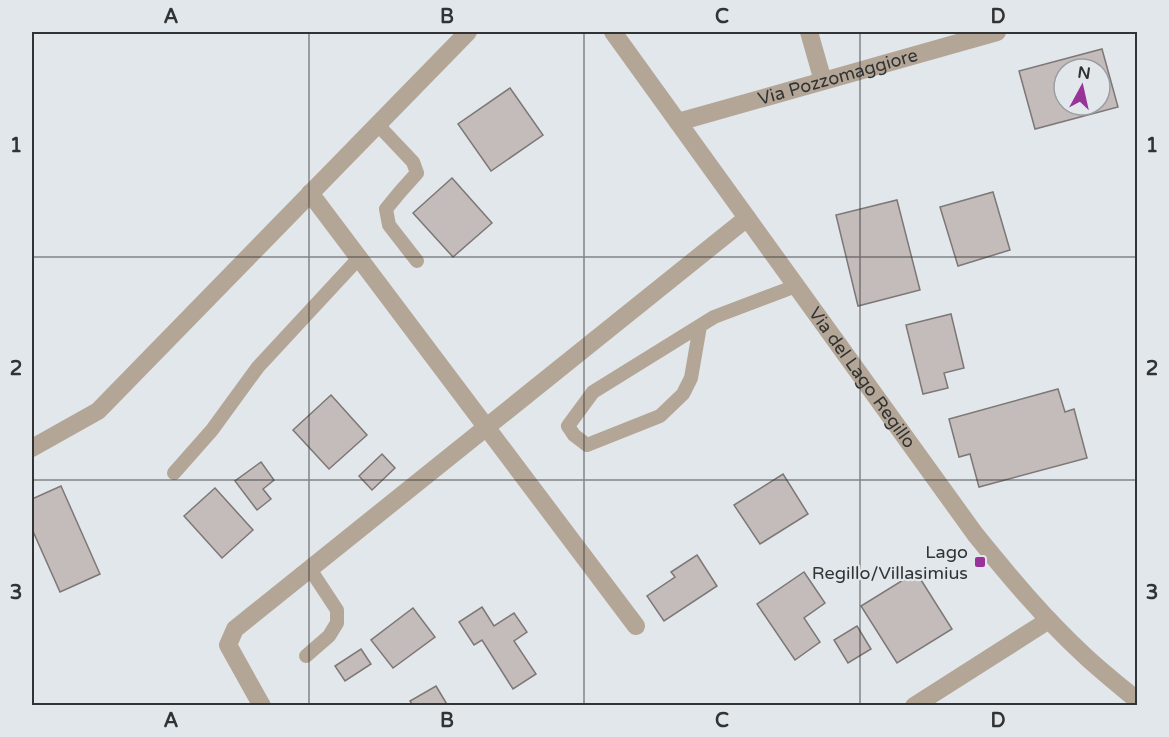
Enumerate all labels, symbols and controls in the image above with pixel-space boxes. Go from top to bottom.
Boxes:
text: A [164,5,179,29]
text: B [440,5,454,29]
text: C [715,5,729,29]
text: D [990,5,1006,29]
street label: Via Pozzomaggiore [755,44,920,110]
north arrow [1052,57,1112,117]
text: N [1076,62,1092,84]
text: 1 [10,134,22,158]
text: 1 [1146,134,1158,158]
street label: Via del Lago Regillo [804,303,920,452]
text: 2 [10,357,22,381]
text: 2 [1146,357,1158,381]
place label: Lago Regillo/Villasimius [812,541,968,584]
marker: Lago Regillo/Villasimius [973,555,987,569]
text: 3 [10,581,22,605]
text: 3 [1146,581,1158,605]
text: A [164,709,179,733]
text: B [440,709,454,733]
text: C [715,709,729,733]
text: D [990,709,1006,733]

